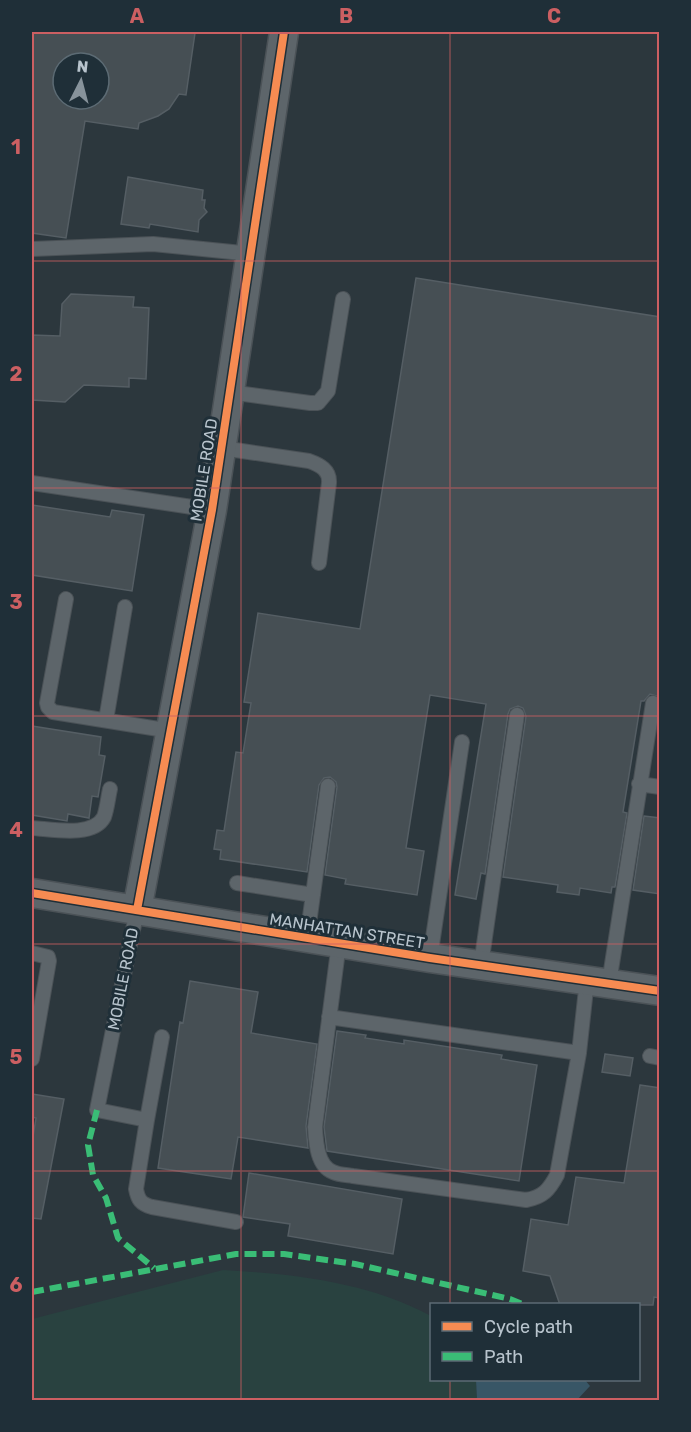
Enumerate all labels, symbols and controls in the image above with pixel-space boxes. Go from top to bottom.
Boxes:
text: A [130,4,145,28]
text: B [339,4,353,28]
text: C [547,4,561,28]
north arrow [51,51,111,111]
text: N [76,57,89,77]
text: 1 [11,135,21,159]
text: 2 [10,362,23,386]
street label: MOBILE ROAD [186,417,222,523]
text: 3 [9,590,23,614]
text: 4 [9,818,23,842]
street label: MANHATTAN STREET [268,909,426,953]
street label: MOBILE ROAD [104,926,142,1032]
text: 5 [10,1045,23,1069]
text: 6 [9,1273,23,1297]
legend [430,1303,640,1381]
text: Cycle path [484,1316,573,1338]
text: Path [484,1346,523,1368]

